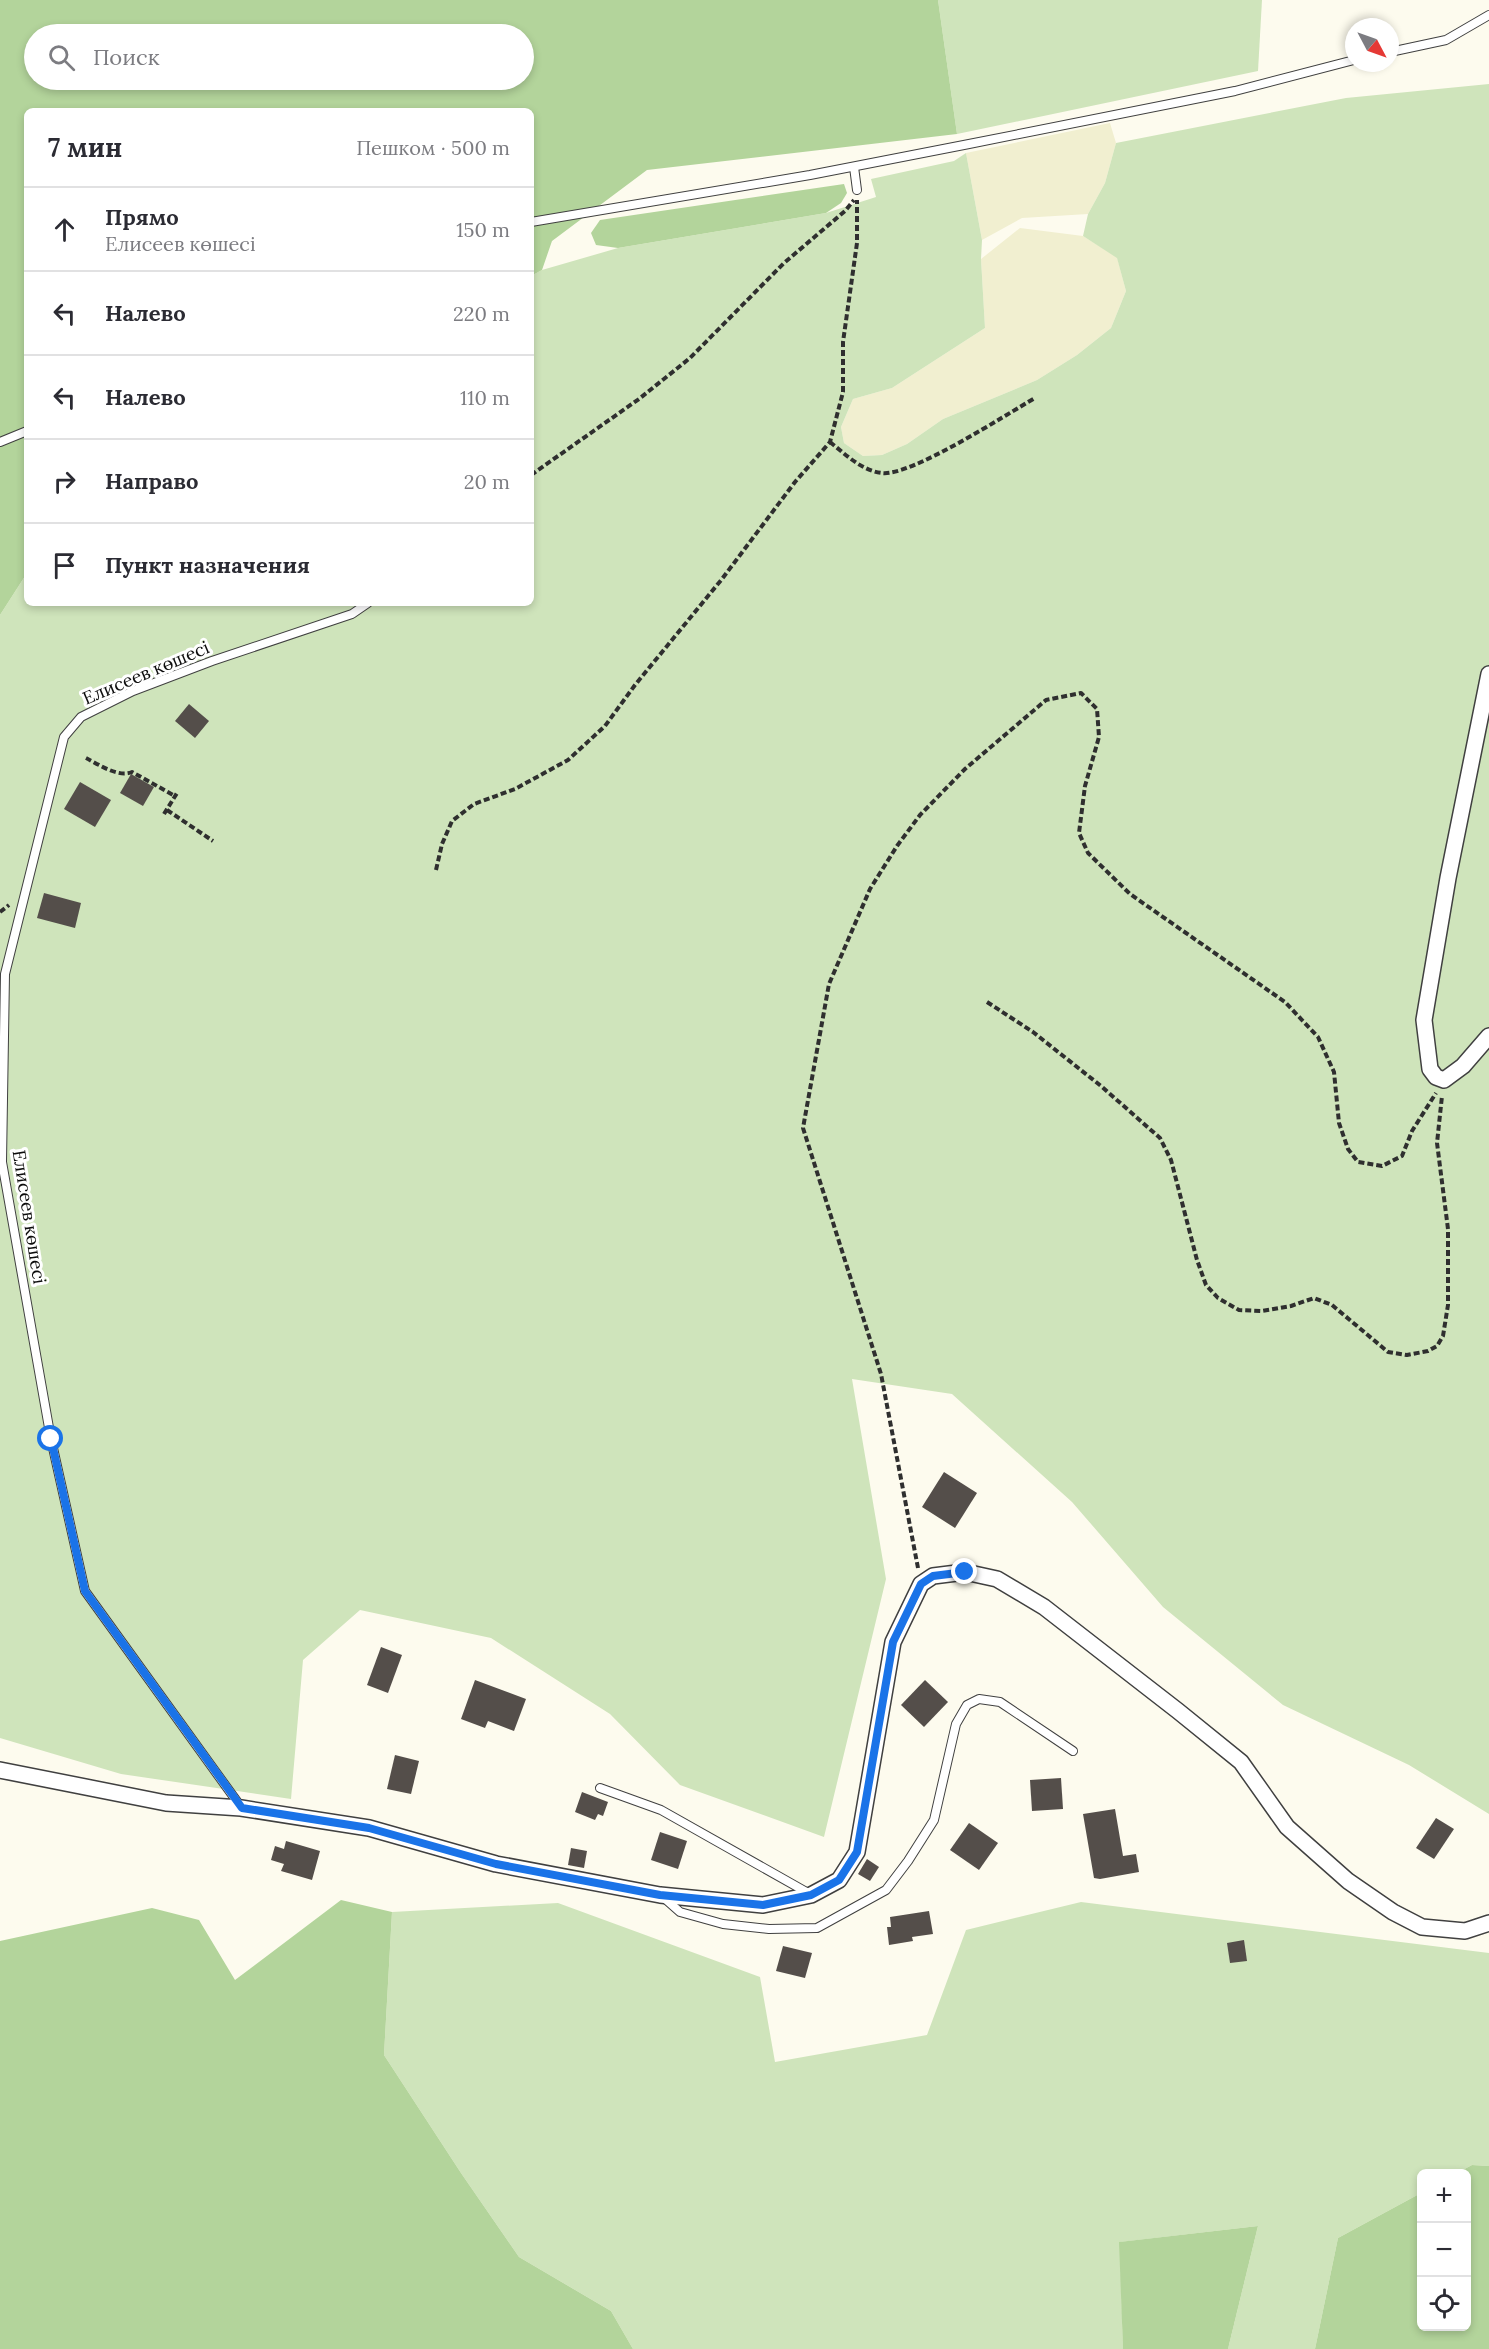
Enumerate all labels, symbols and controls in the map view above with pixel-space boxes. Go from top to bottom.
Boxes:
north arrow [1345,18,1399,72]
search box [24,24,534,90]
icon: search [45,41,78,74]
text: Поиск [93,43,159,71]
text: 7 мин [48,131,122,164]
text: Пешком · 500 m [356,135,510,160]
text: Прямо [105,203,179,231]
icon: ahead [48,213,81,246]
text: 150 m [456,217,510,242]
text: Елисеев көшесі [105,231,256,256]
icon: left [48,297,81,330]
text: Налево [105,299,186,327]
text: 220 m [453,301,510,326]
icon: left [48,381,81,414]
text: Налево [105,383,186,411]
text: 110 m [460,385,510,410]
icon: right [48,465,81,498]
text: Направо [105,467,199,495]
text: 20 m [464,469,510,494]
icon: arrive [48,549,81,582]
text: Пункт назначения [105,551,310,579]
street label: Елисеев көшесі [79,635,213,710]
street label: Елисеев көшесі [8,1148,51,1286]
route start [37,1425,63,1451]
route end [951,1558,977,1584]
map controls [1417,2169,1471,2331]
button: + [1417,2169,1471,2223]
button: − [1417,2223,1471,2277]
button: locate [1417,2277,1471,2331]

